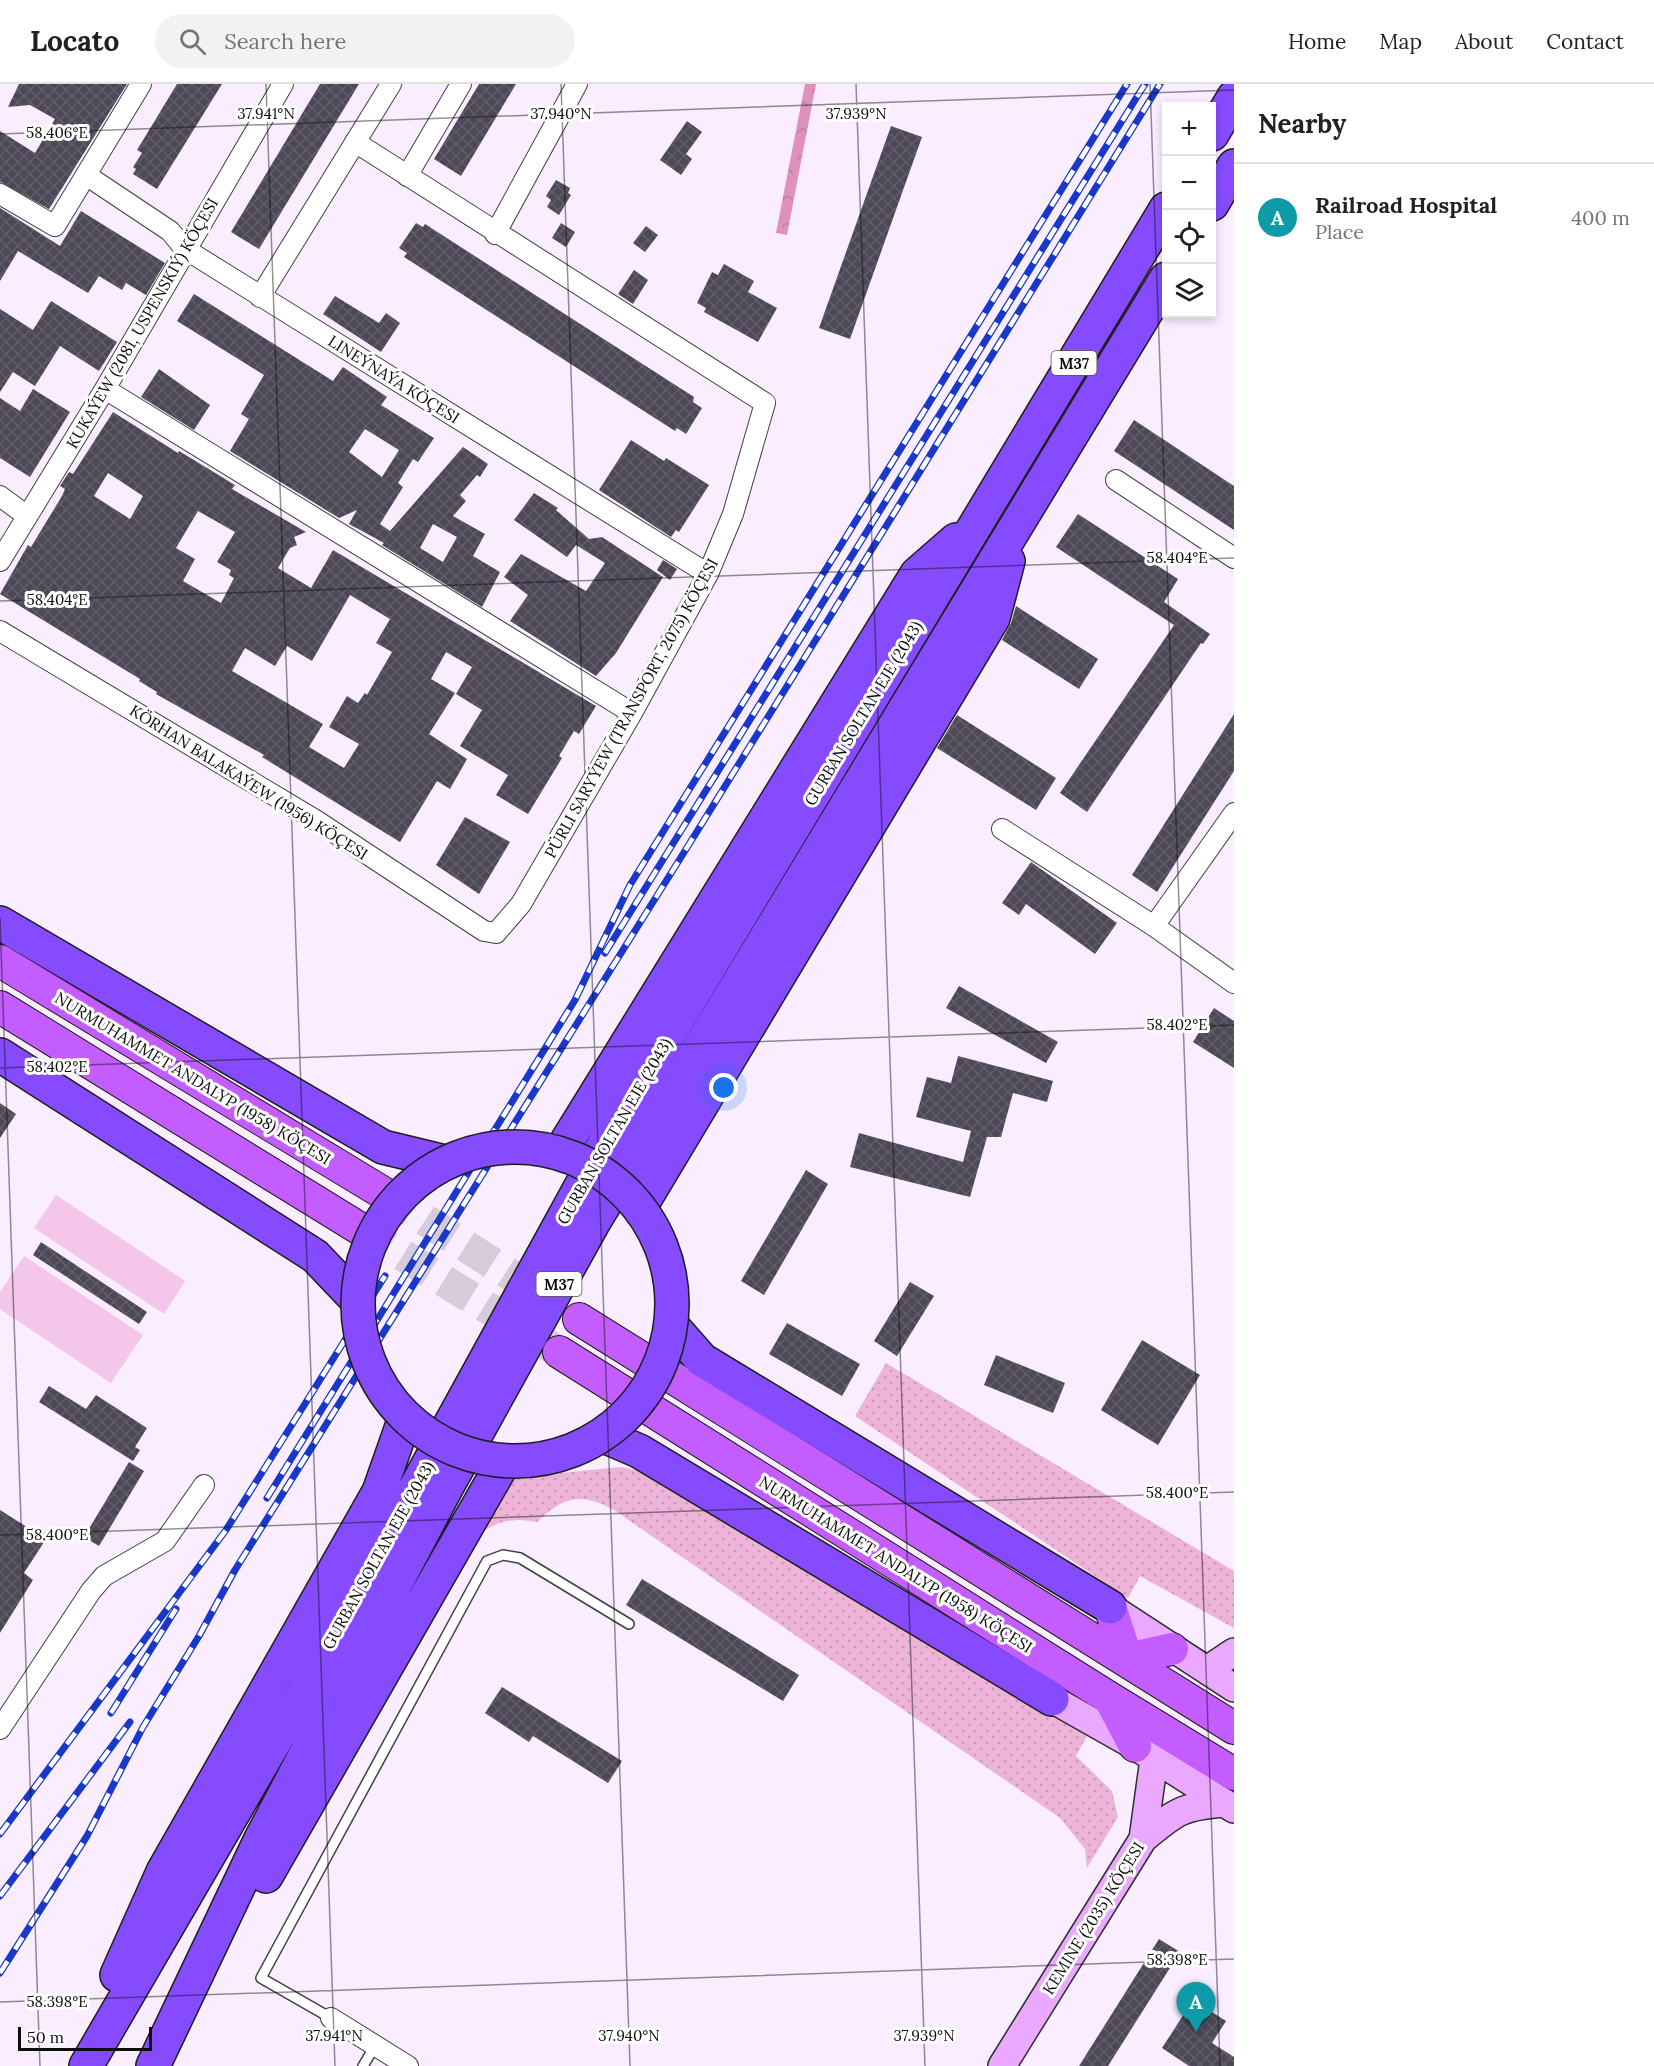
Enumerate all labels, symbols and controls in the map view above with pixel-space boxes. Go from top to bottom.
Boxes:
search box [155,14,575,68]
text: Locato [30,23,119,59]
icon: search [176,25,209,58]
text: Search here [224,27,346,55]
text: Home [1288,28,1346,55]
text: Map [1379,28,1422,55]
text: About [1455,28,1513,55]
text: Contact [1546,28,1624,55]
map controls [1162,102,1216,318]
button: + [1162,102,1216,156]
text: 37.941°N [237,104,295,123]
text: 37.940°N [530,104,592,123]
text: 37.939°N [825,104,887,123]
text: Nearby [1258,107,1346,140]
text: 58.406°E [26,123,88,142]
button: − [1162,156,1216,210]
text: Railroad Hospital [1315,191,1497,219]
street label: KUKAÝEW (2081, USPENSKIÝ) KÖÇESI [62,194,223,452]
text: A [1271,205,1284,230]
text: 400 m [1571,205,1630,230]
button: locate [1162,210,1216,264]
text: Place [1315,219,1364,244]
button: layers [1162,264,1216,318]
street label: LINEÝNAÝA KÖÇESI [325,330,463,428]
road number: M37 [1052,351,1096,375]
text: 58.404°E [1146,548,1208,567]
street label: PÜRLI SARYÝEW (TRANSPORT, 2075) KÖÇESI [540,554,723,862]
text: 58.404°E [26,590,88,609]
street label: GURBAN SOLTAN EJE (2043) [800,617,927,810]
street label: KÖRHAN BALAKAÝEW (1956) KÖÇESI [126,700,372,865]
street label: NURMUHAMMET ANDALYP (1958) KÖÇESI [51,987,335,1169]
text: 58.402°E [1146,1015,1208,1034]
street label: GURBAN SOLTAN EJE (2043) [552,1034,677,1228]
text: 58.402°E [26,1057,88,1076]
your location [709,1073,738,1102]
road number: M37 [536,1272,582,1296]
street label: GURBAN SOLTAN EJE (2043) [318,1457,439,1653]
street label: NURMUHAMMET ANDALYP (1958) KÖÇESI [755,1471,1036,1658]
text: 58.400°E [1146,1483,1208,1502]
text: 58.400°E [26,1525,88,1544]
street label: KEMINE (2035) KÖÇESI [1038,1838,1149,1999]
text: 58.398°E [1146,1950,1208,1969]
pin: A [1176,1982,1216,2032]
text: 58.398°E [26,1992,88,2011]
scale bar [18,2024,152,2052]
text: 37.941°N [305,2026,363,2045]
text: 37.940°N [598,2026,660,2045]
text: 37.939°N [893,2026,955,2045]
text: 50 m [27,2027,64,2047]

